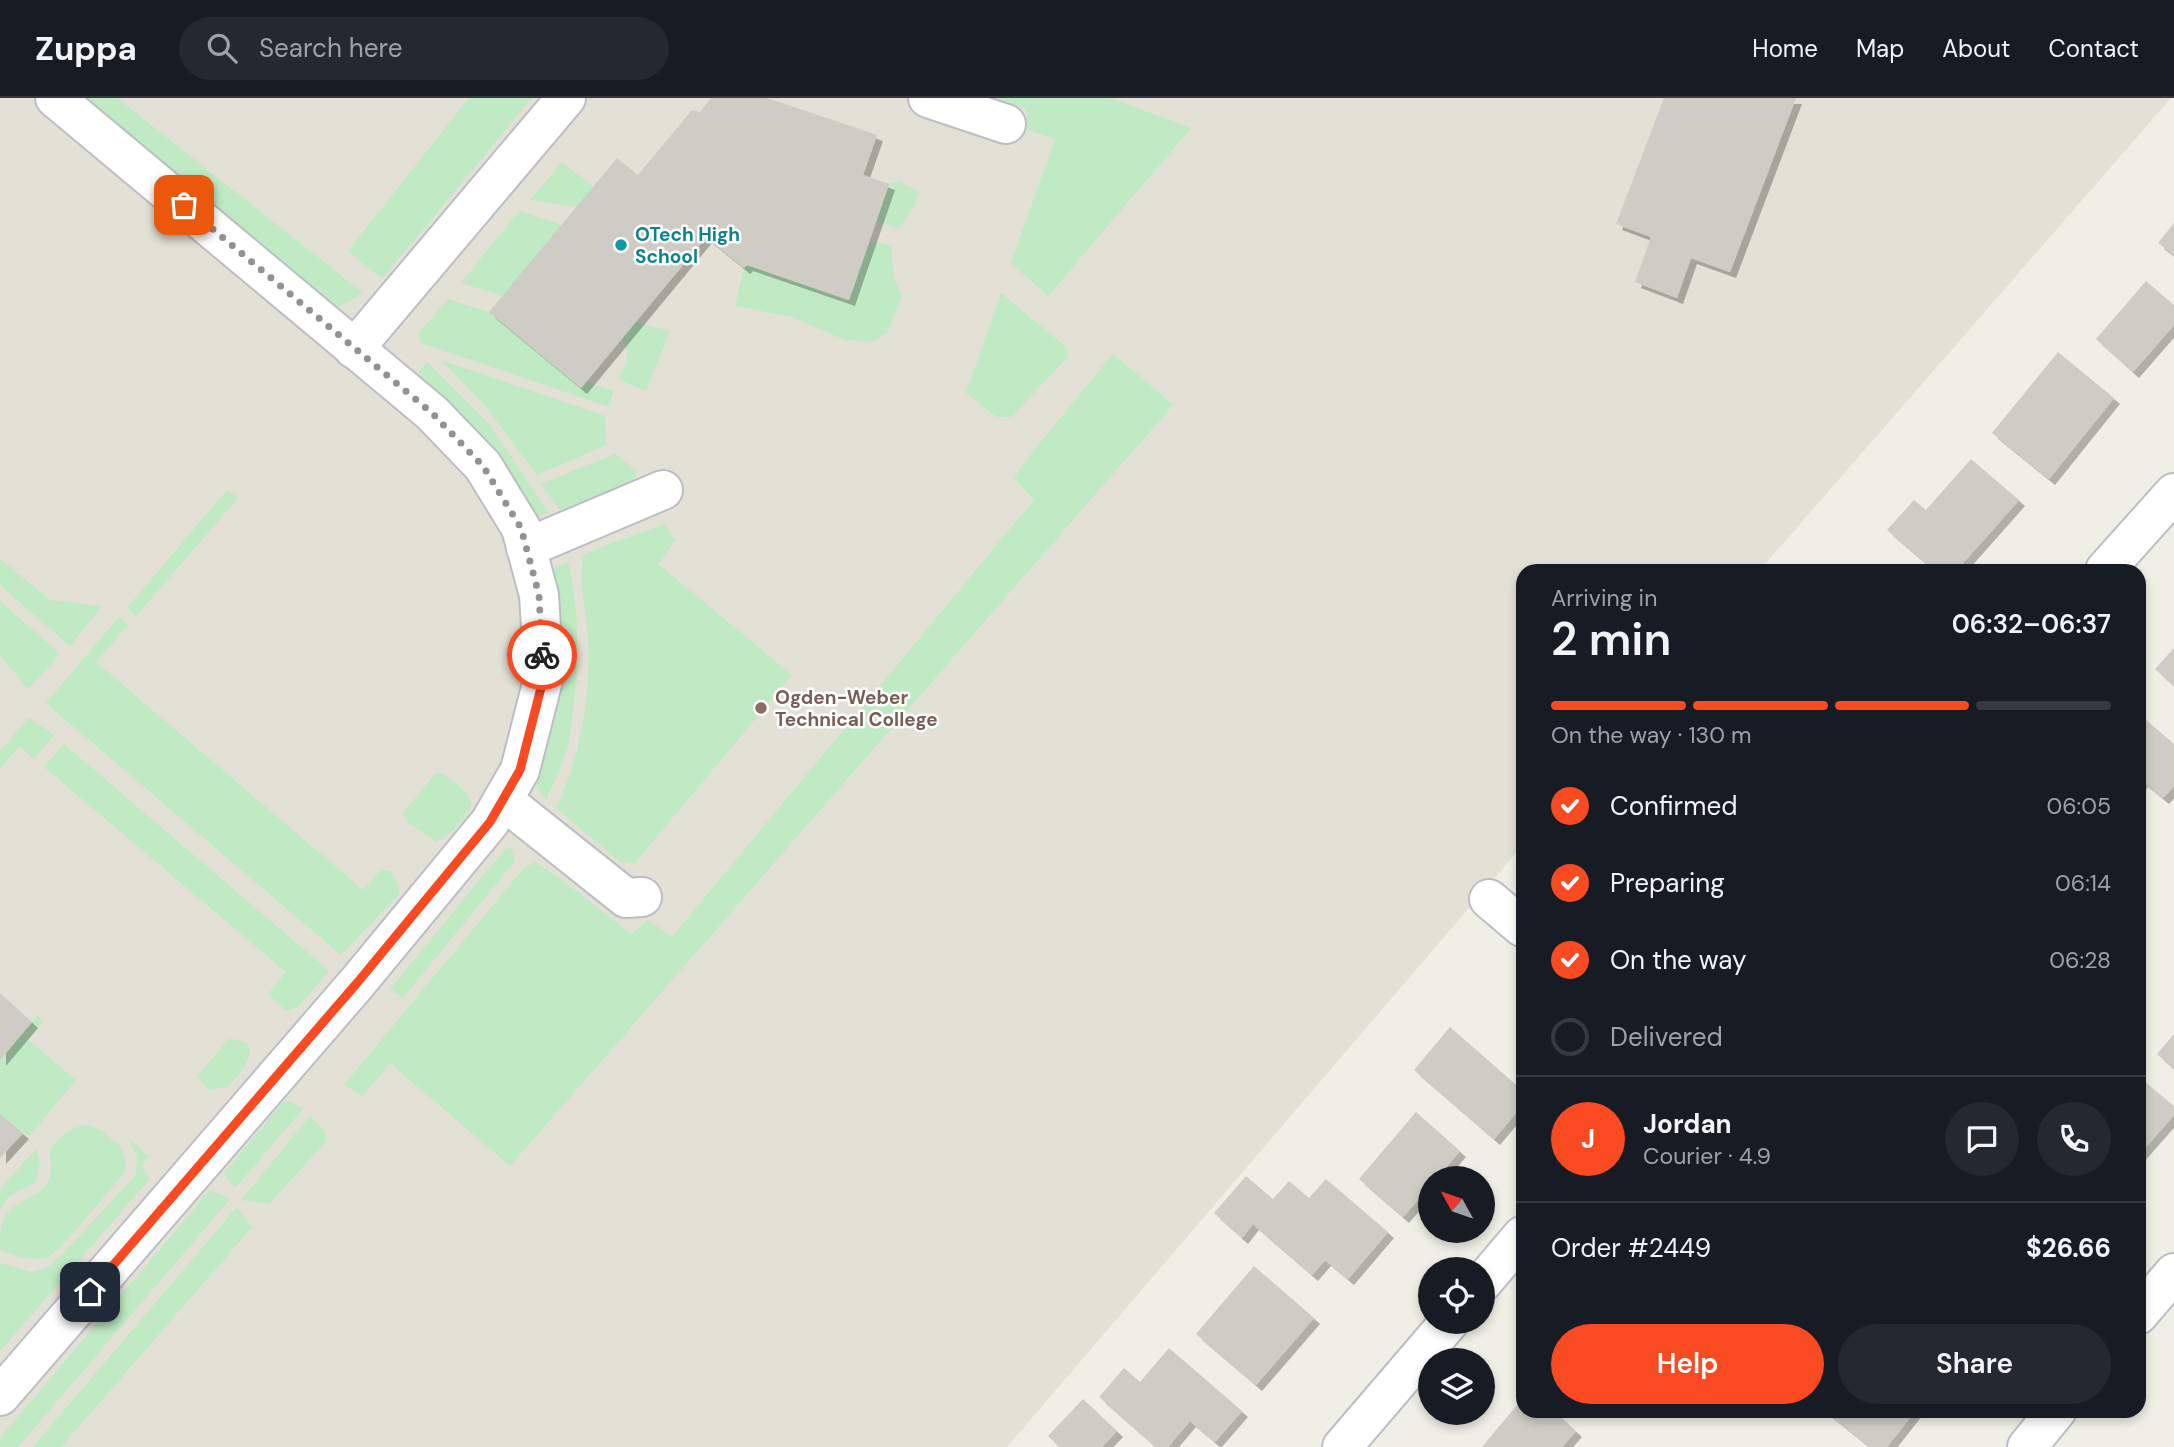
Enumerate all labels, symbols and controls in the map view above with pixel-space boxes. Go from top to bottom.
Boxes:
search box [179,17,669,80]
text: Zuppa [35,27,137,70]
icon: search [203,29,241,67]
text: Search here [259,31,402,65]
text: Home [1752,33,1818,64]
text: Map [1856,33,1904,64]
text: About [1942,33,2011,64]
text: Contact [2049,33,2139,64]
pin [154,175,214,235]
icon: bag [165,186,203,224]
place label: OTech High School [635,222,740,269]
marker: OTech High School [613,237,629,253]
text: Arriving in [1551,583,1657,613]
text: 06:32–06:37 [1952,607,2111,641]
text: 2 min [1551,609,1671,669]
courier [507,620,577,690]
icon: bike [523,636,561,674]
place label: Ogden-Weber Technical College [775,685,938,732]
marker: Ogden-Weber Technical College [753,700,769,716]
text: On the way · 130 m [1551,720,1752,750]
icon: check [1551,787,1589,825]
text: Confirmed [1610,789,1737,823]
text: 06:05 [2046,791,2111,821]
icon: check [1551,864,1589,902]
text: Preparing [1610,866,1725,900]
text: 06:14 [2055,868,2111,898]
icon: check [1551,941,1589,979]
text: On the way [1610,943,1746,977]
text: 06:28 [2049,945,2111,975]
text: Delivered [1610,1020,1723,1054]
button: chat [1945,1102,2019,1176]
button: phone [2037,1102,2111,1176]
text: Jordan [1643,1107,1732,1141]
text: J [1581,1122,1595,1156]
text: Courier · 4.9 [1643,1141,1771,1171]
north arrow [1418,1166,1494,1242]
map controls [1418,1166,1495,1425]
text: Order #2449 [1551,1231,1711,1265]
text: $26.66 [2026,1231,2111,1265]
button: locate [1418,1257,1495,1334]
pin [60,1262,120,1322]
icon: home [71,1273,109,1311]
button: Help [1551,1324,1824,1404]
button: Share [1838,1324,2111,1404]
button: layers [1418,1348,1495,1425]

